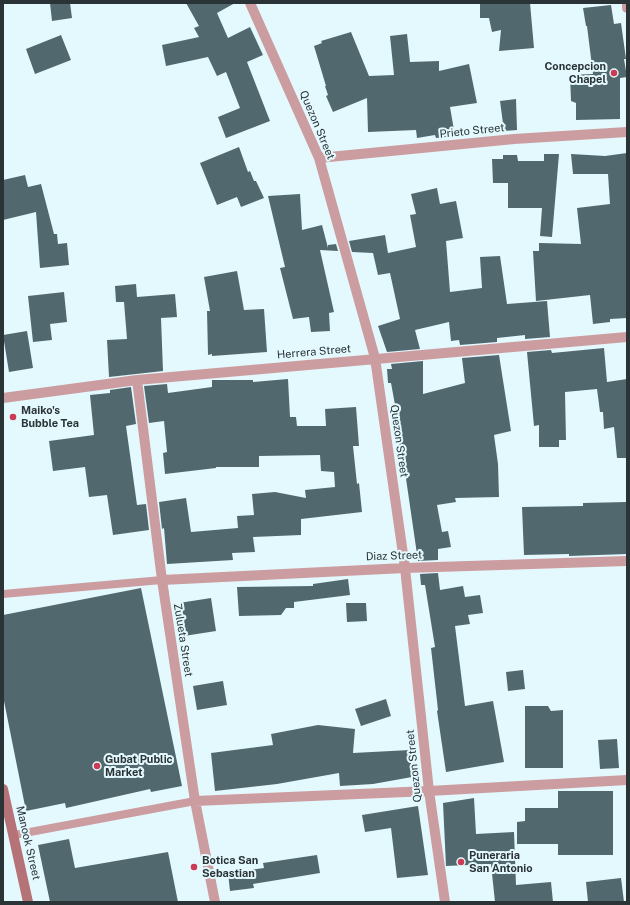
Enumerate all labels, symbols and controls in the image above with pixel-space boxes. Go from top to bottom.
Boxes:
place label: Concepcion Chapel [544,60,606,86]
marker: Concepcion Chapel [609,68,619,78]
street label: Quezon Street [297,89,337,161]
street label: Prieto Street [439,121,505,141]
street label: Herrera Street [276,342,352,362]
place label: Maiko's Bubble Tea [21,404,79,430]
street label: Quezon Street [387,404,411,478]
marker: Maiko's Bubble Tea [8,412,18,422]
street label: Diaz Street [366,548,422,564]
street label: Zulueta Street [171,602,195,678]
street label: Quezon Street [404,729,424,803]
place label: Gubat Public Market [105,753,173,779]
marker: Gubat Public Market [92,761,102,771]
street label: Manook Street [13,805,43,881]
place label: Puneraria San Antonio [469,849,533,875]
place label: Botica San Sebastian [202,854,258,880]
marker: Puneraria San Antonio [456,857,466,867]
marker: Botica San Sebastian [189,862,199,872]

